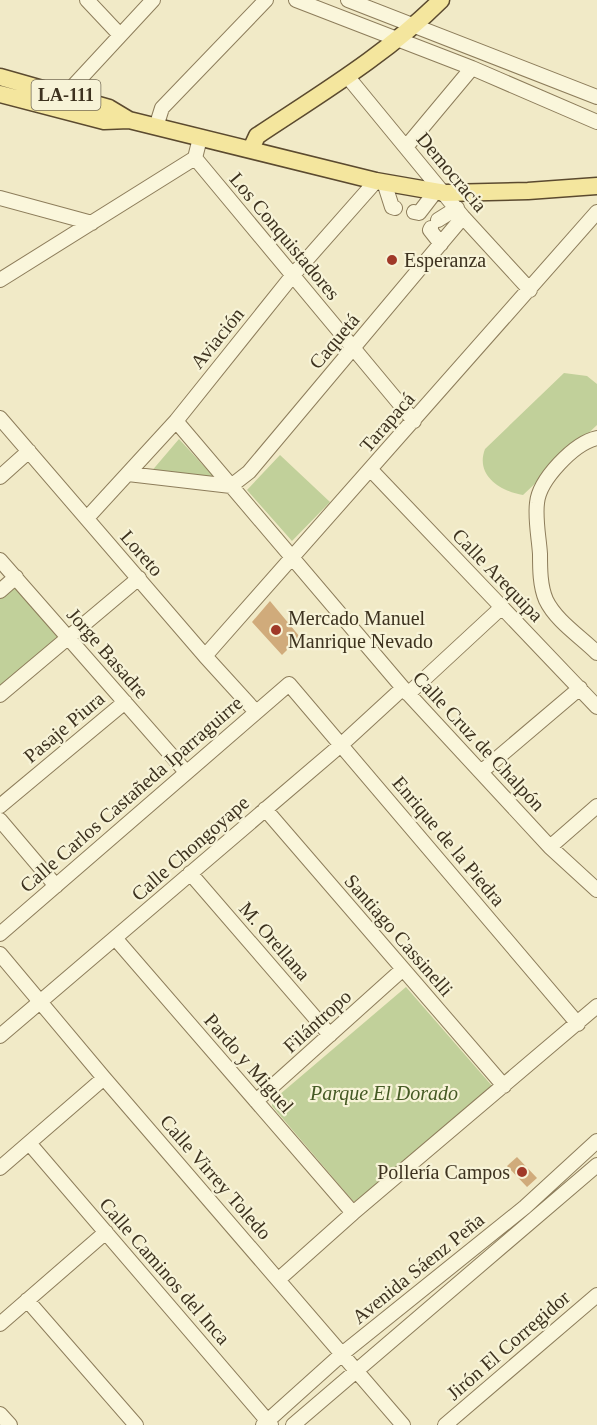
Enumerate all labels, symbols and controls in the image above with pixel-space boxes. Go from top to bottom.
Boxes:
road number: LA-111 [32,80,100,110]
street label: Democracia [413,128,492,216]
street label: Los Conquistadores [225,168,345,305]
place label: Esperanza [404,249,486,272]
marker: Esperanza [385,253,399,267]
street label: Aviación [186,303,248,373]
street label: Caquetá [305,309,364,374]
street label: Tarapacá [355,388,420,457]
street label: Calle Arequipa [448,524,548,627]
street label: Loreto [116,526,168,580]
street label: Jorge Basadre [62,603,153,703]
place label: Mercado Manuel Manrique Nevado [288,607,433,653]
marker: Mercado Manuel Manrique Nevado [269,623,283,637]
street label: Calle Cruz de Chalpón [408,667,549,816]
street label: Pasaje Piura [19,687,109,768]
street label: Calle Carlos Castañeda Iparraguirre [15,691,247,897]
street label: Enrique de la Piedra [388,772,510,911]
street label: Calle Chongoyape [127,791,254,906]
street label: Santiago Cassinelli [339,870,458,1001]
street label: M. Orellana [235,897,315,985]
street label: Filántropo [279,985,356,1058]
street label: Pardo y Miguel [199,1009,298,1118]
park label: Parque El Dorado [309,1082,458,1105]
street label: Calle Virrey Toledo [155,1110,276,1244]
place label: Pollería Campos [377,1161,510,1184]
marker: Pollería Campos [515,1165,529,1179]
street label: Calle Caminos del Inca [95,1193,235,1349]
street label: Avenida Sáenz Peña [348,1208,488,1328]
street label: Jirón El Corregidor [442,1285,575,1405]

